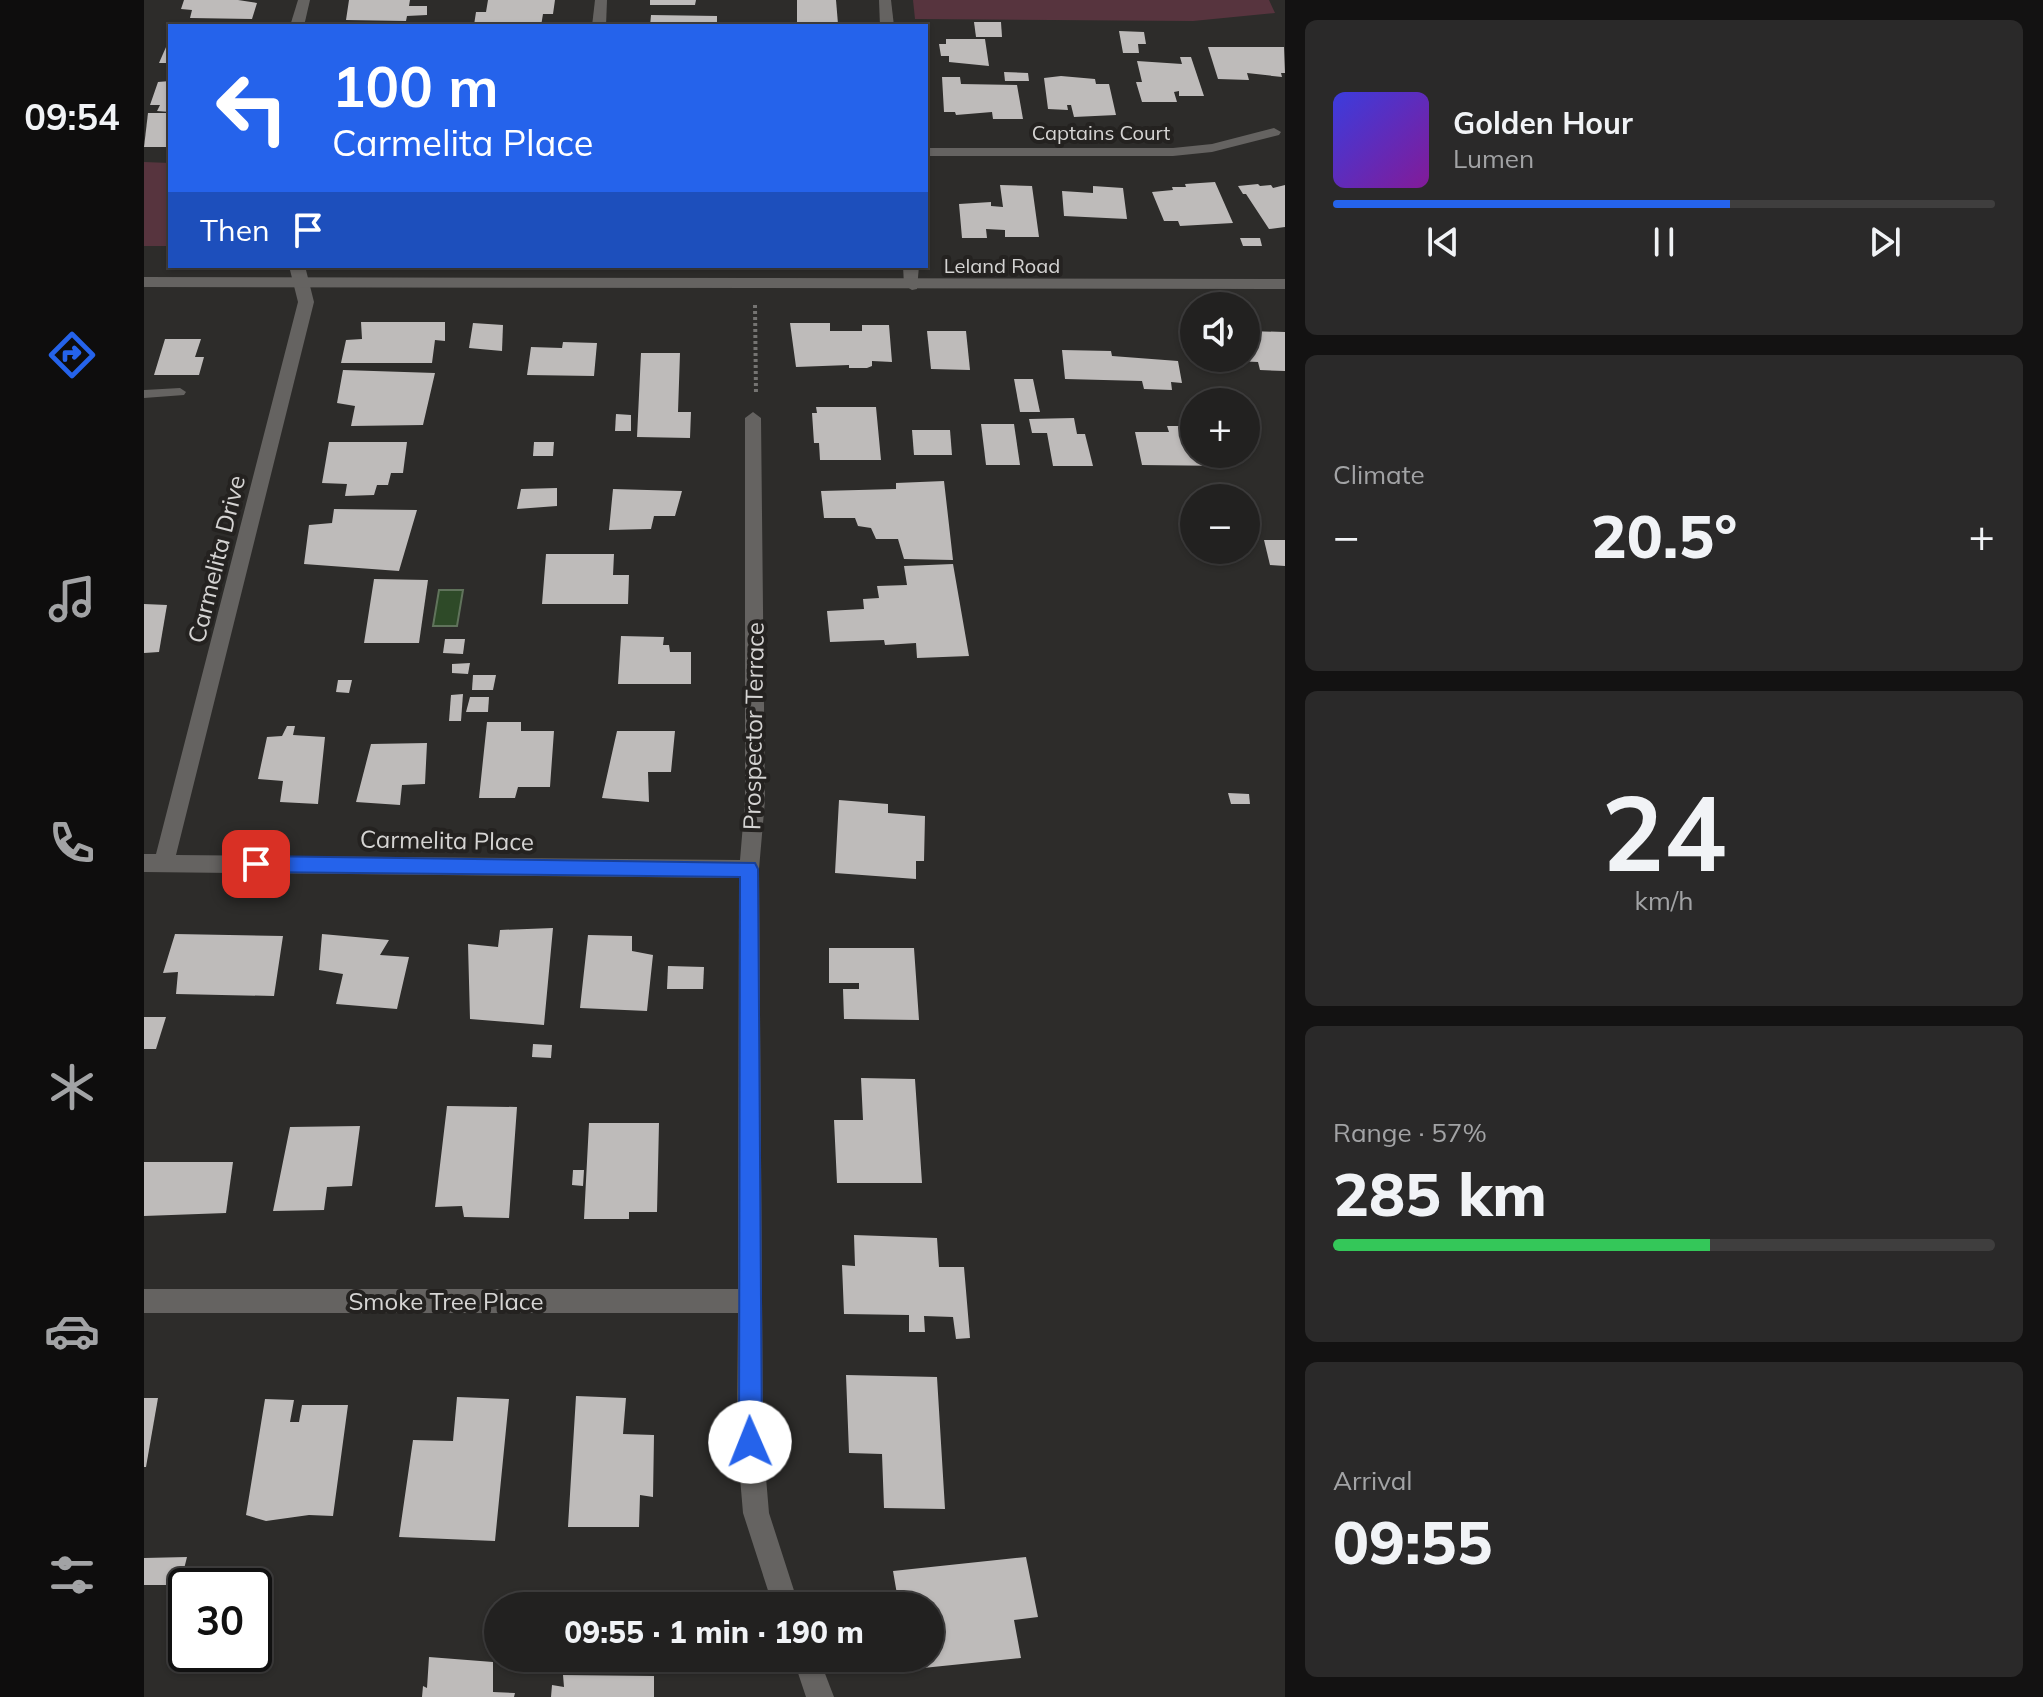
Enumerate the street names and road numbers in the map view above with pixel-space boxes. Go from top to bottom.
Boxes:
street label: Captains Court [1032,120,1170,145]
street label: Leland Road [944,253,1060,278]
street label: Carmelita Drive [181,472,251,646]
street label: Prospector Terrace [736,622,770,830]
street label: Carmelita Place [360,823,534,857]
street label: Smoke Tree Place [348,1286,544,1316]

